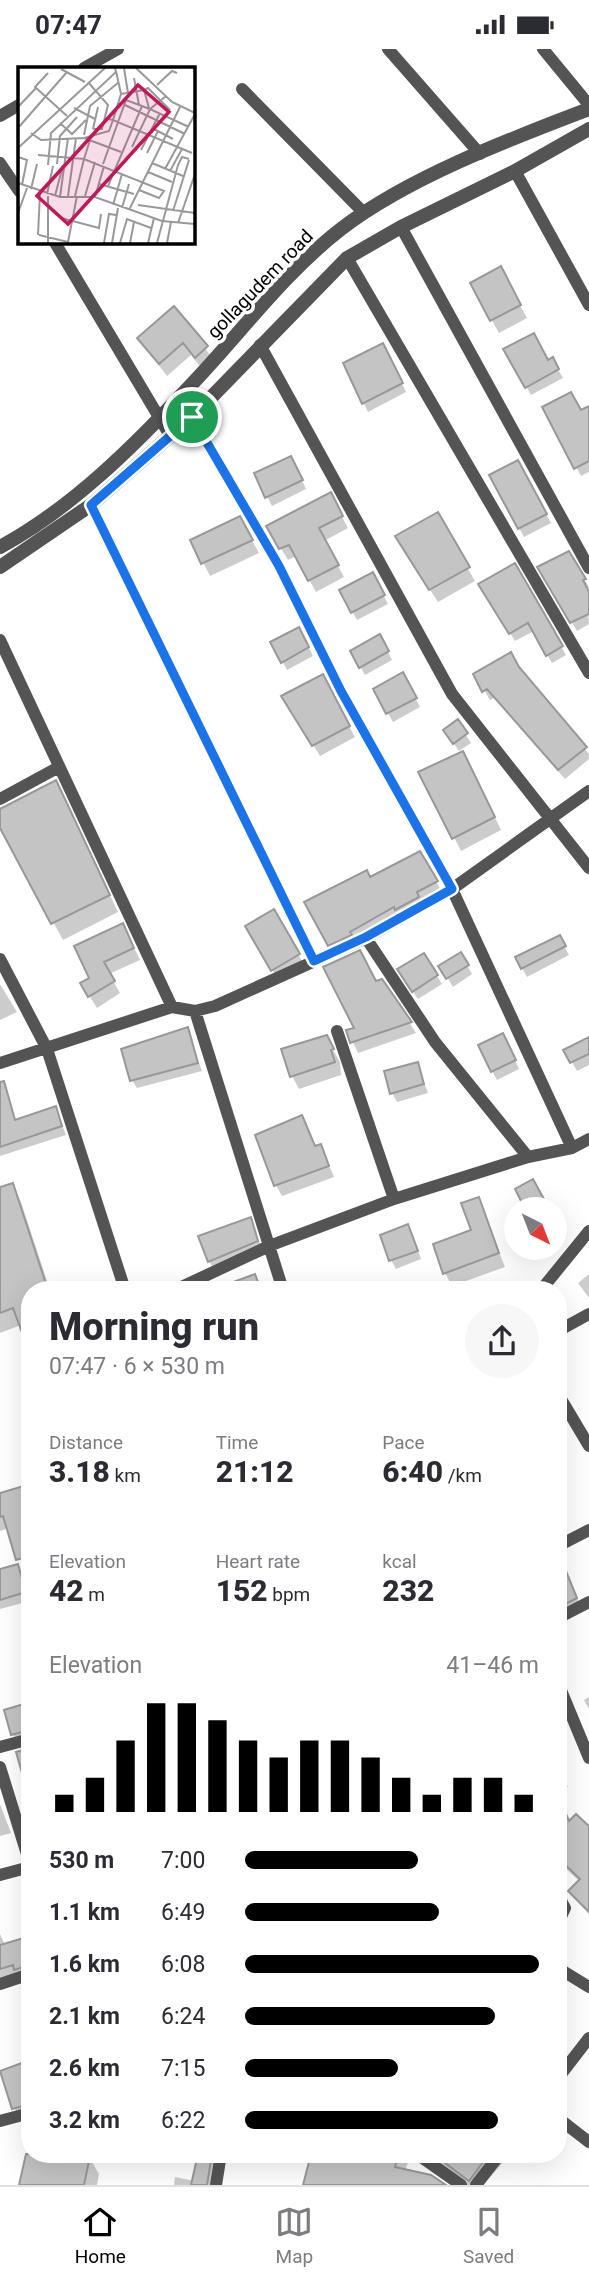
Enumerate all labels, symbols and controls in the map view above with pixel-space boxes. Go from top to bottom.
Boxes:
text: 07:47 [35,10,102,40]
inset map [18,67,194,243]
street label: gollagudem road [202,225,318,343]
pin [162,387,222,447]
icon: arrive [173,398,211,436]
north arrow [504,1197,567,1260]
map controls [504,1197,567,1260]
button: share [465,1304,539,1378]
text: Morning run [49,1305,259,1349]
text: 07:47 · 6 × 530 m [49,1353,225,1380]
text: Distance [49,1431,123,1454]
text: Time [216,1431,258,1454]
text: Pace [382,1431,425,1454]
text: 3.18 [49,1454,110,1489]
text: 21:12 [216,1454,294,1489]
text: 6:40 [382,1454,443,1489]
text: km [110,1464,141,1487]
text: /km [443,1464,482,1487]
text: Elevation [49,1550,126,1573]
text: Heart rate [216,1550,300,1573]
text: kcal [382,1550,417,1573]
text: 42 [49,1573,84,1608]
text: 152 [216,1573,268,1608]
text: 232 [382,1573,434,1608]
text: m [84,1583,105,1606]
text: bpm [268,1583,310,1606]
text: Elevation [49,1652,142,1679]
text: 41–46 m [446,1652,539,1679]
text: 530 m [49,1847,114,1874]
text: 7:00 [161,1847,205,1874]
text: 1.1 km [49,1899,120,1926]
text: 6:49 [161,1899,205,1926]
text: 1.6 km [49,1951,120,1978]
text: 6:08 [161,1951,205,1978]
text: 2.1 km [49,2003,120,2030]
text: 6:24 [161,2003,205,2030]
text: 2.6 km [49,2055,120,2082]
text: 7:15 [161,2055,205,2082]
text: 3.2 km [49,2107,120,2134]
text: 6:22 [161,2107,205,2134]
tab: Home [75,2203,126,2268]
tab: Map [275,2203,313,2268]
tab: Saved [463,2203,514,2268]

